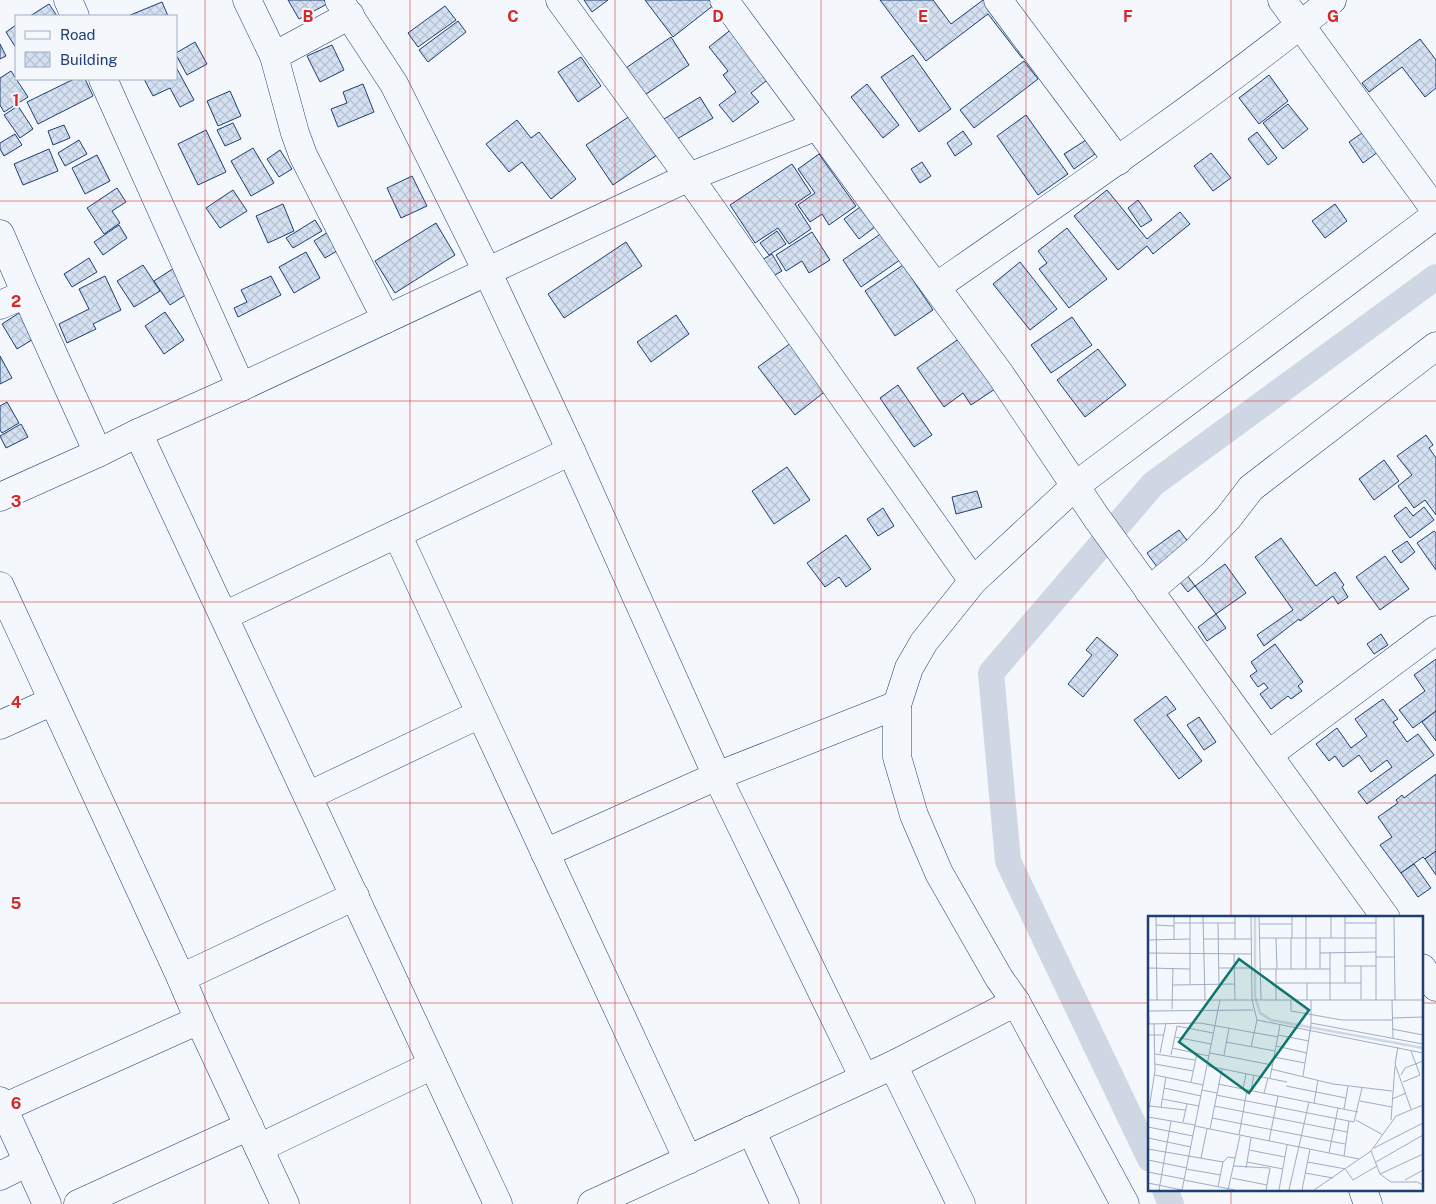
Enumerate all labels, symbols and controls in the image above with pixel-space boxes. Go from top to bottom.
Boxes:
text: B [303,7,314,26]
text: C [507,7,519,26]
text: D [712,7,724,26]
text: E [918,7,928,26]
text: F [1123,7,1133,26]
text: G [1327,7,1339,26]
legend [15,15,178,80]
text: Road [60,26,96,43]
text: Building [60,51,118,68]
text: 1 [13,91,19,110]
text: 2 [11,292,21,311]
text: 3 [11,492,21,511]
text: 4 [11,693,22,712]
text: 5 [11,894,22,913]
inset map [1148,916,1424,1192]
text: 6 [11,1094,21,1113]

